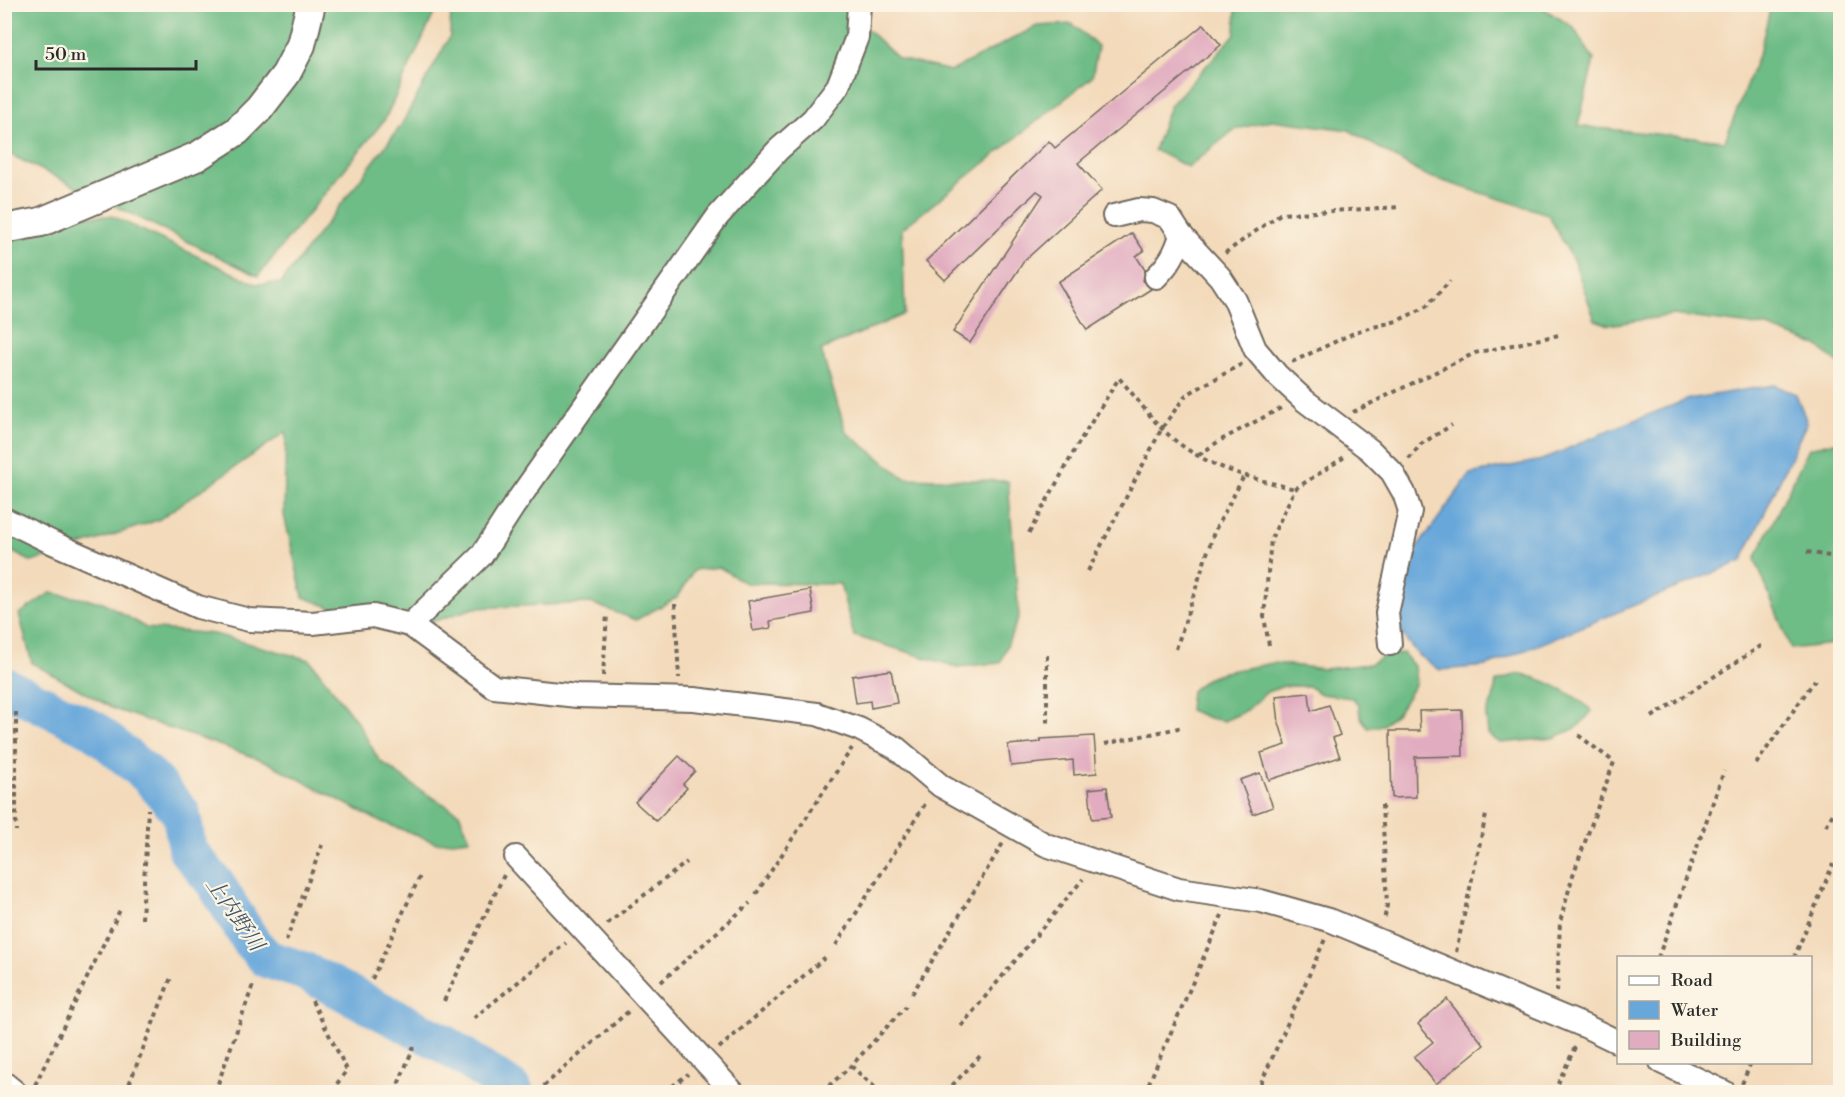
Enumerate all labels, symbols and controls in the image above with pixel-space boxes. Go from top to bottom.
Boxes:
scale bar [36,33,196,71]
text: 50 m [45,43,87,66]
water label: 上内野川 [199,873,270,958]
legend [1617,956,1812,1064]
text: Road [1671,969,1714,992]
text: Water [1670,999,1719,1022]
text: Building [1670,1029,1742,1052]

